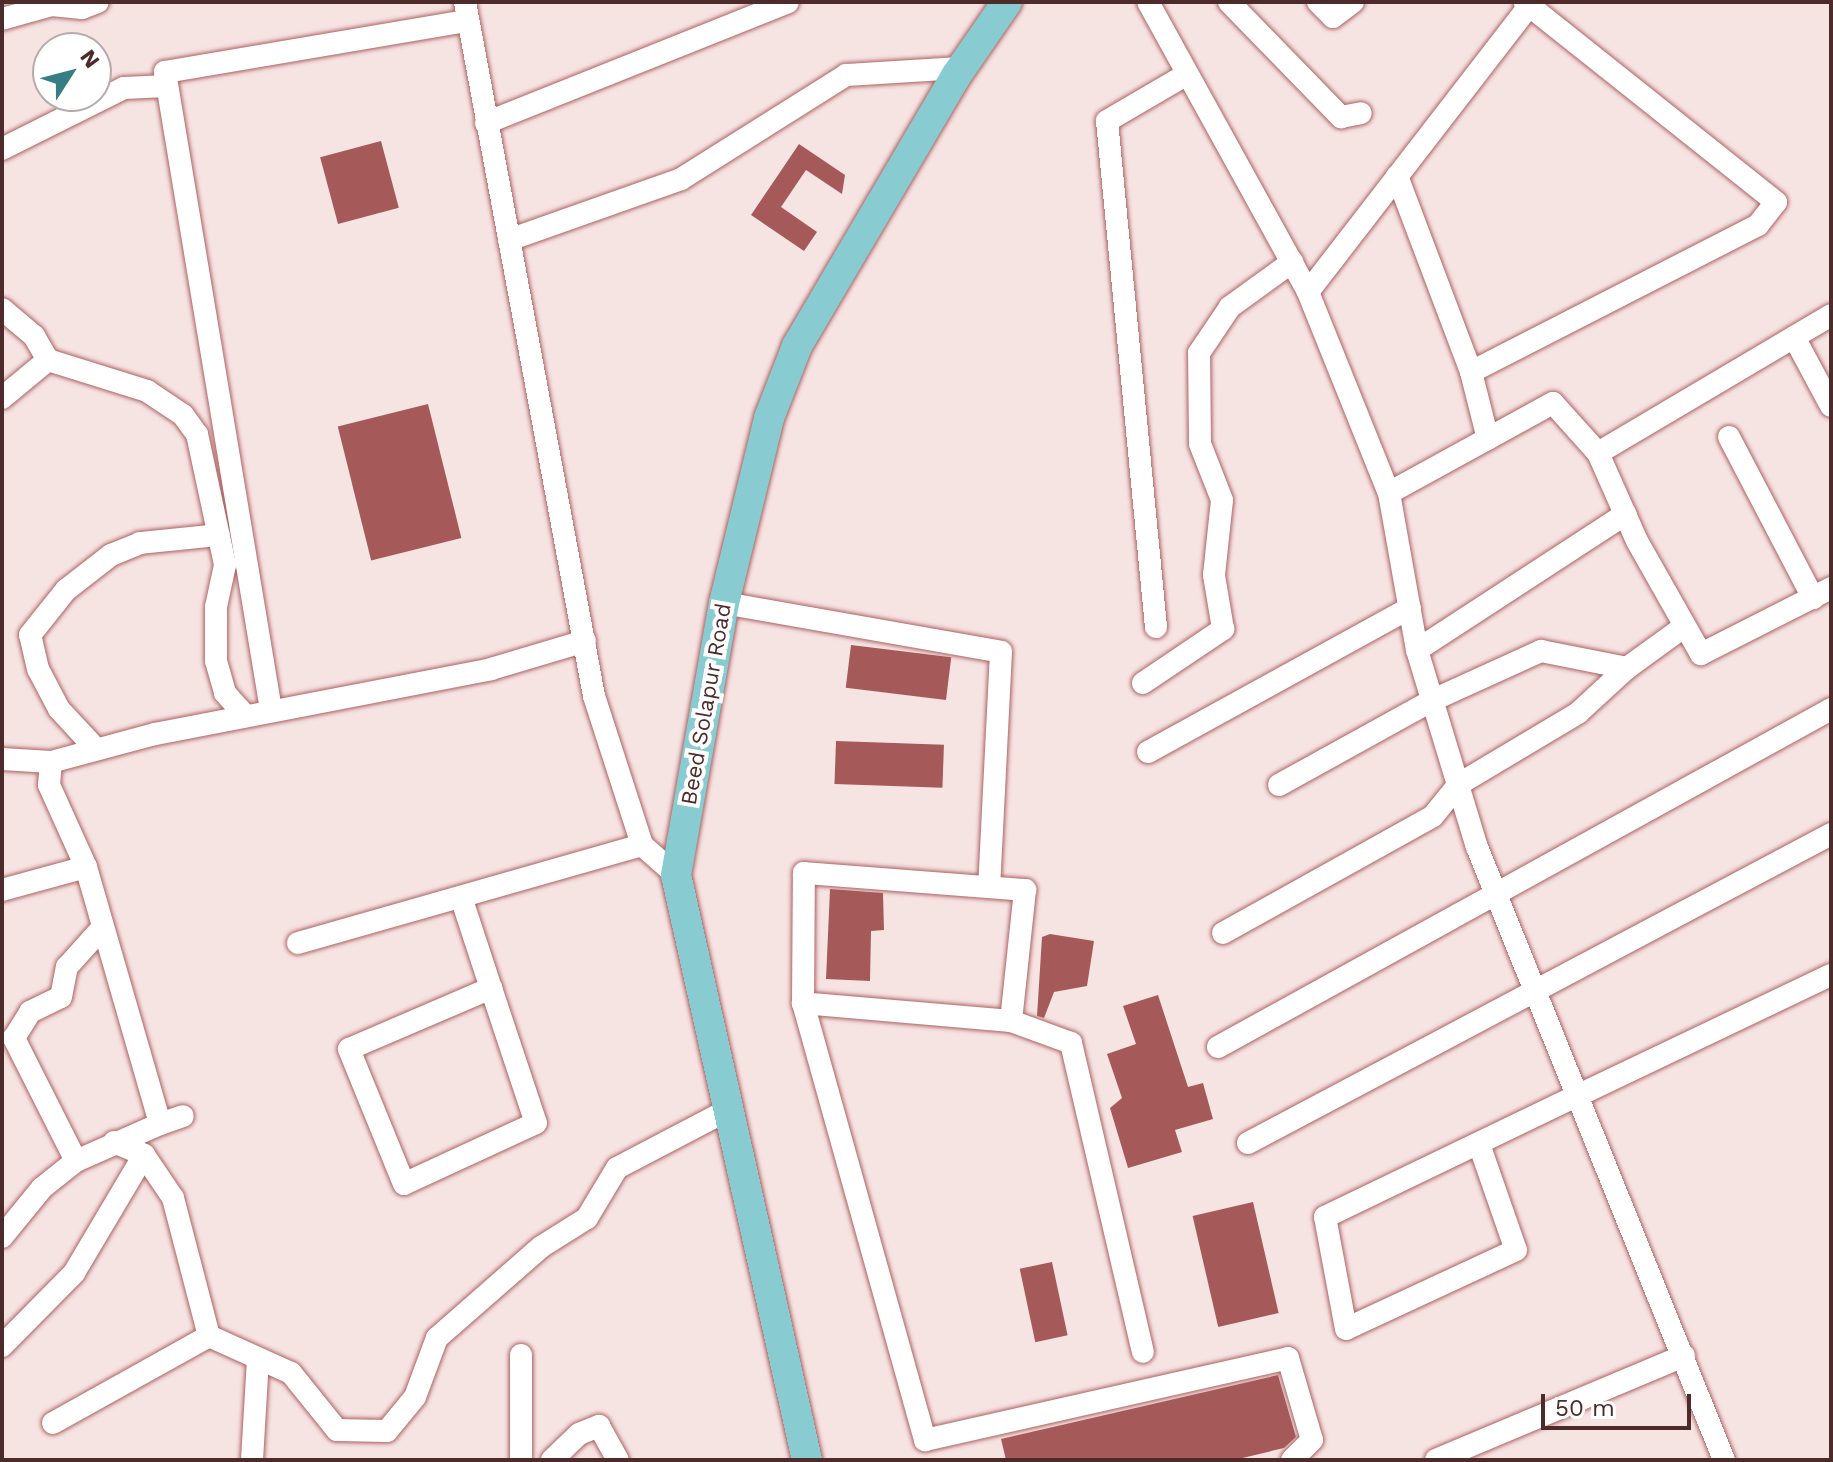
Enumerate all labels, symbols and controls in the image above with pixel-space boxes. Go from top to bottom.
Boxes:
north arrow [32,32,112,112]
text: N [75,45,105,73]
street label: Beed Solapur Road [675,601,737,807]
scale bar [1545,1378,1695,1428]
text: 50 m [1555,1394,1615,1422]

